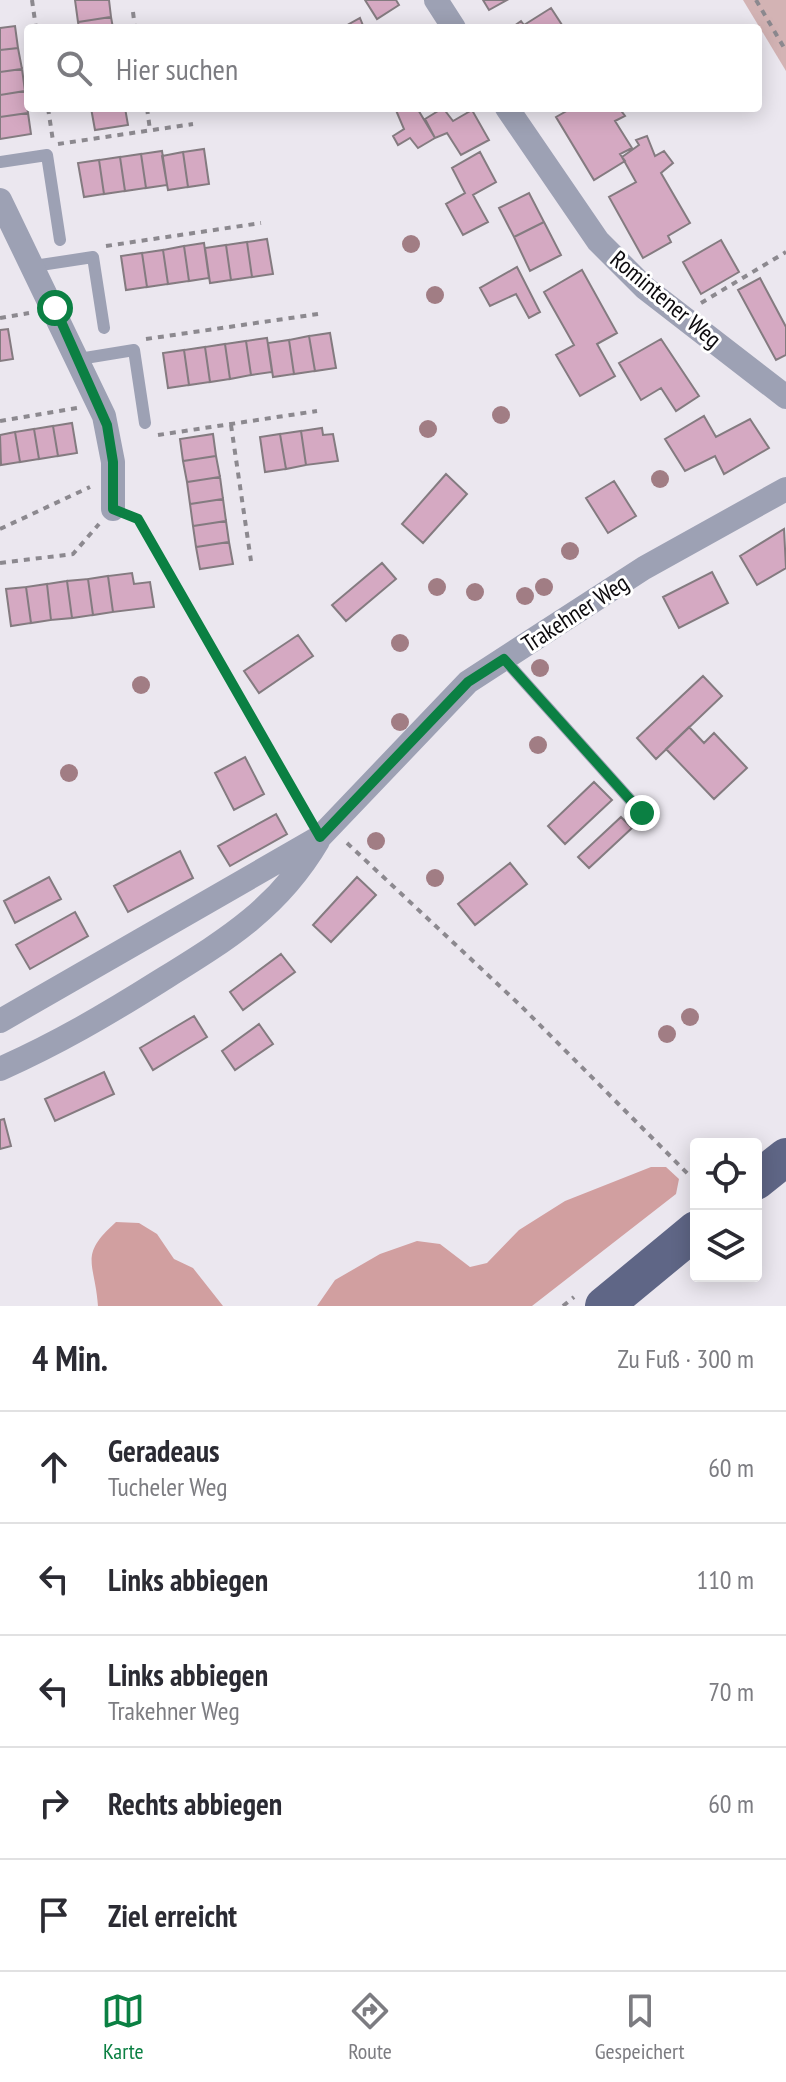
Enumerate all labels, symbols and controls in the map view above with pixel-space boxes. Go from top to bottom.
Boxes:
search box [24,24,762,112]
icon: search [52,46,96,90]
text: Hier suchen [116,49,238,88]
street label: Romintener Weg [604,244,728,354]
route start [37,290,73,326]
street label: Trakehner Weg [516,567,634,659]
route end [624,795,660,831]
map controls [690,1138,762,1282]
button: locate [690,1138,762,1210]
button: layers [690,1210,762,1282]
text: 4 Min. [32,1336,108,1380]
text: Zu Fuß · 300 m [617,1342,754,1375]
text: Geradeaus [108,1431,220,1470]
icon: ahead [32,1445,76,1489]
text: 60 m [708,1451,754,1484]
text: Tucheler Weg [108,1470,227,1503]
icon: left [32,1557,76,1601]
text: Links abbiegen [108,1560,268,1599]
text: 110 m [696,1563,754,1596]
text: Links abbiegen [108,1655,268,1694]
icon: left [32,1669,76,1713]
text: 70 m [708,1675,754,1708]
text: Trakehner Weg [108,1694,240,1727]
icon: right [32,1781,76,1825]
text: Rechts abbiegen [108,1784,282,1823]
text: 60 m [708,1787,754,1820]
icon: arrive [32,1893,76,1937]
text: Ziel erreicht [108,1896,237,1935]
tab: Karte [101,1989,145,2065]
tab: Route [348,1989,392,2065]
tab: Gespeichert [595,1989,685,2065]

